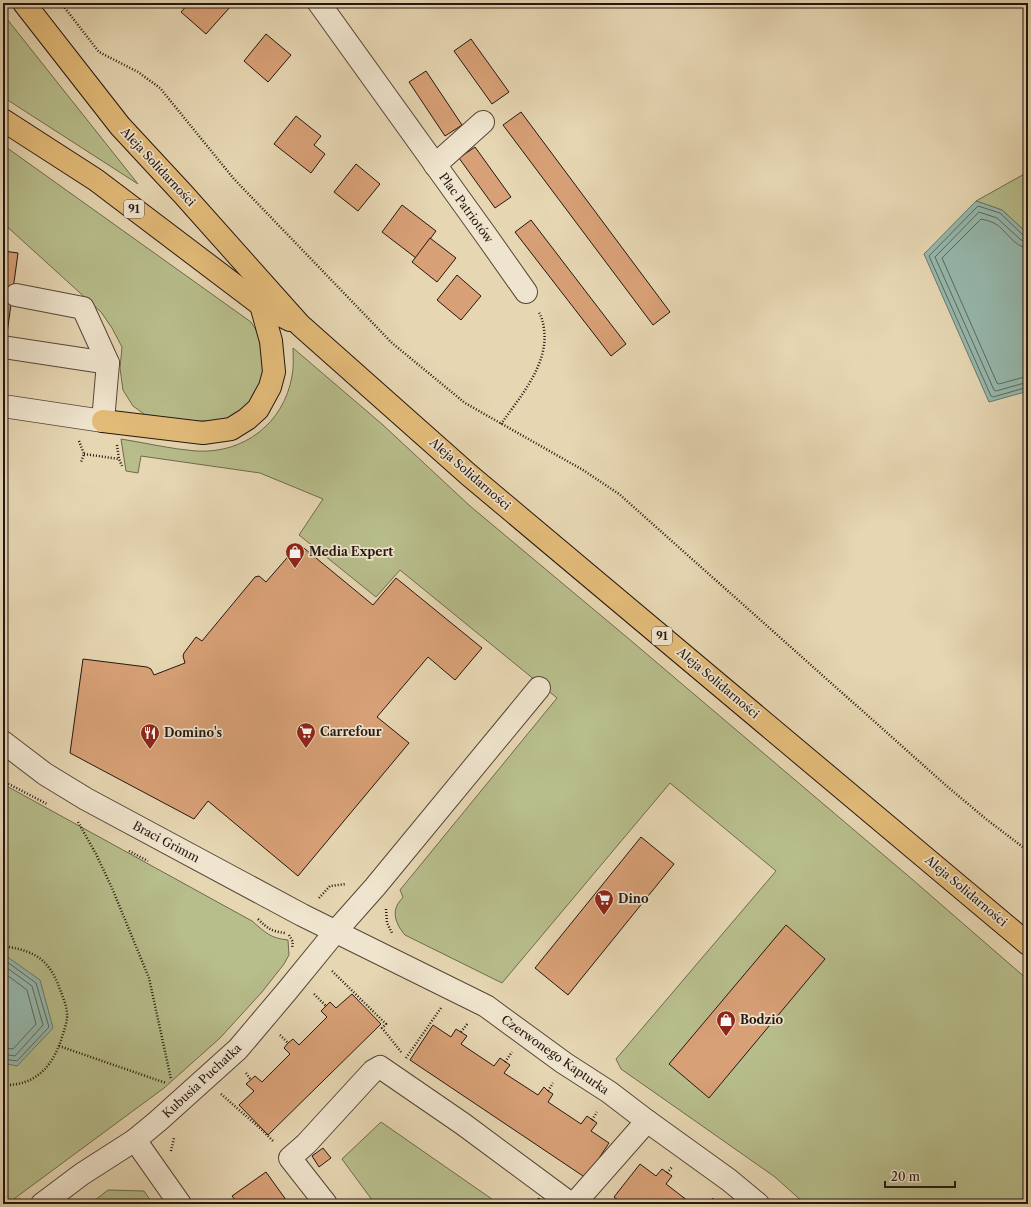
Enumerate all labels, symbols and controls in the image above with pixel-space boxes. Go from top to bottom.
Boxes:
street label: Aleja Solidarności [117,123,199,209]
street label: Plac Patriotów [436,170,497,247]
road number: 91 [124,200,144,218]
street label: Aleja Solidarności [426,434,514,513]
shop icon: Media Expert [284,541,306,569]
place label: Media Expert [309,544,393,559]
road number: 91 [652,627,672,645]
street label: Aleja Solidarności [673,643,763,722]
supermarket icon: Carrefour [295,721,317,749]
restaurant icon: Domino's [139,722,161,750]
place label: Carrefour [320,724,382,739]
place label: Domino's [164,725,222,740]
street label: Braci Grimm [130,818,202,865]
street label: Aleja Solidarności [921,851,1011,930]
supermarket icon: Dino [593,888,615,916]
place label: Dino [618,891,649,906]
shop icon: Bodzio [715,1009,737,1037]
street label: Czerwonego Kapturka [499,1012,613,1098]
place label: Bodzio [740,1012,784,1027]
street label: Kubusia Puchatka [159,1040,245,1121]
scale bar [885,1163,955,1189]
text: 20 m [891,1169,920,1184]

